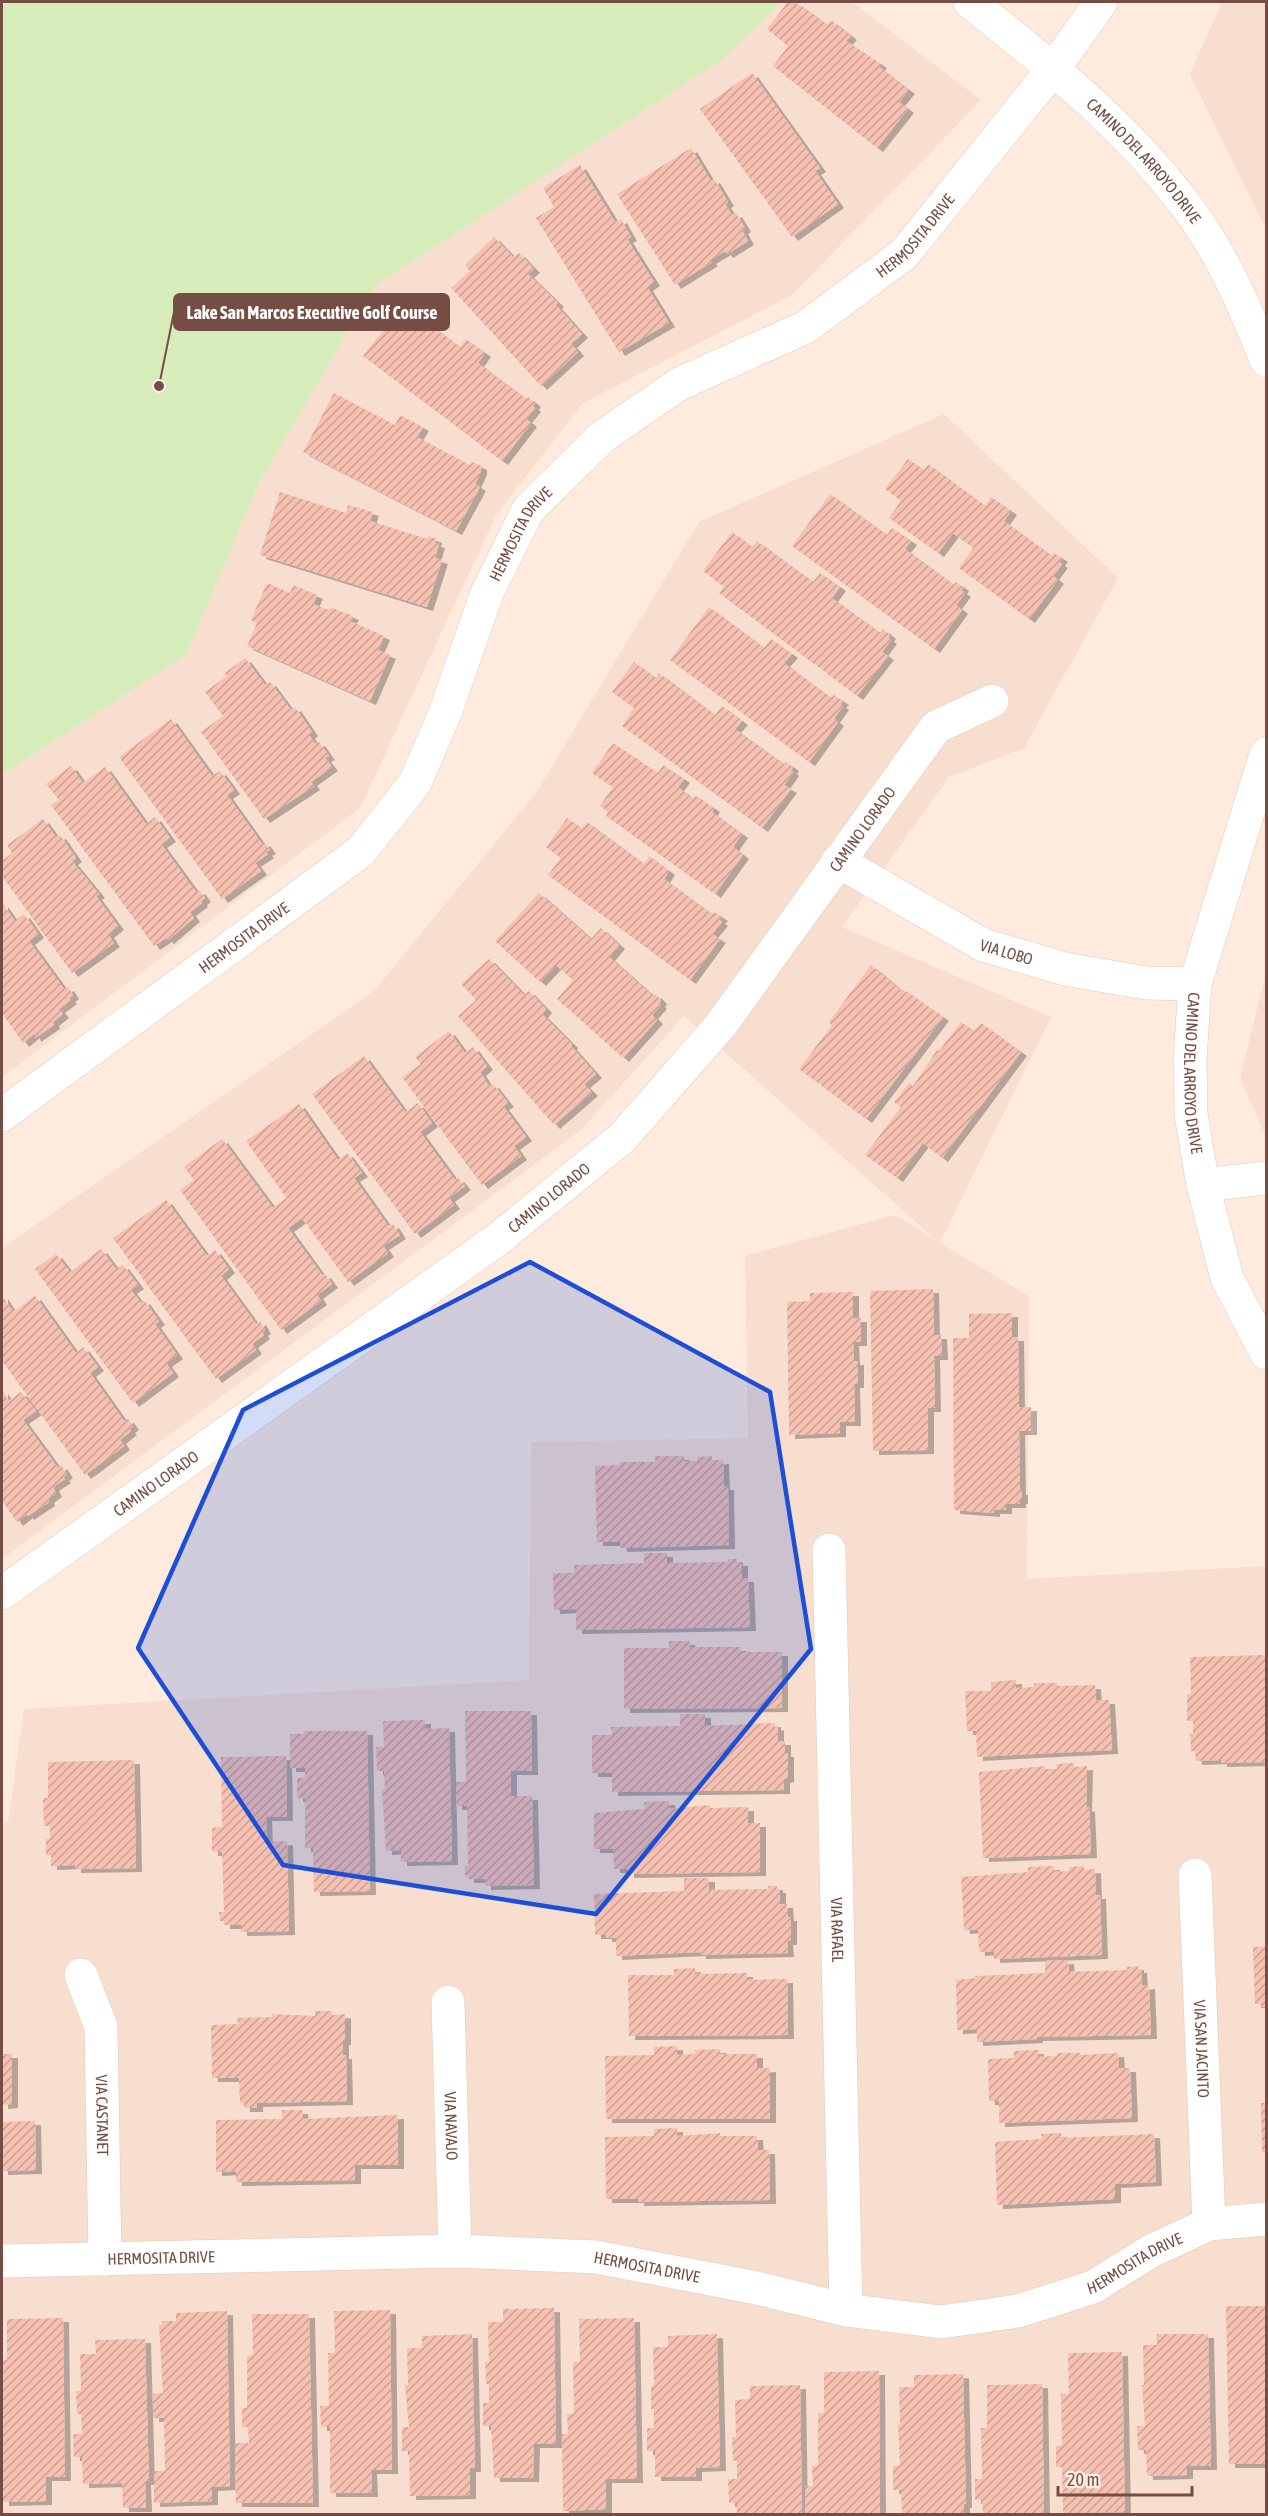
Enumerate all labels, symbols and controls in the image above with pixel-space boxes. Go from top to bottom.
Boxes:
street label: CAMINO DEL ARROYO DRIVE [1083,94,1205,226]
street label: HERMOSITA DRIVE [872,190,958,281]
callout: Lake San Marcos Executive Golf Course [174,294,449,330]
text: Lake San Marcos Executive Golf Course [186,302,438,323]
street label: HERMOSITA DRIVE [485,483,555,584]
street label: CAMINO LORADO [826,783,899,875]
street label: HERMOSITA DRIVE [195,898,292,976]
street label: VIA LOBO [978,936,1035,968]
street label: CAMINO DEL ARROYO DRIVE [1181,992,1207,1155]
street label: CAMINO LORADO [504,1159,593,1236]
street label: CAMINO LORADO [110,1447,202,1520]
street label: VIA RAFAEL [828,1897,847,1963]
street label: VIA SAN JACINTO [1191,2000,1213,2098]
street label: VIA CASTANET [93,2074,112,2156]
street label: VIA NAVAJO [442,2091,461,2161]
street label: HERMOSITA DRIVE [1085,2229,1185,2297]
street label: HERMOSITA DRIVE [107,2247,215,2268]
street label: HERMOSITA DRIVE [592,2248,701,2286]
scale bar [1058,2459,1192,2497]
text: 20 m [1067,2469,1099,2490]

